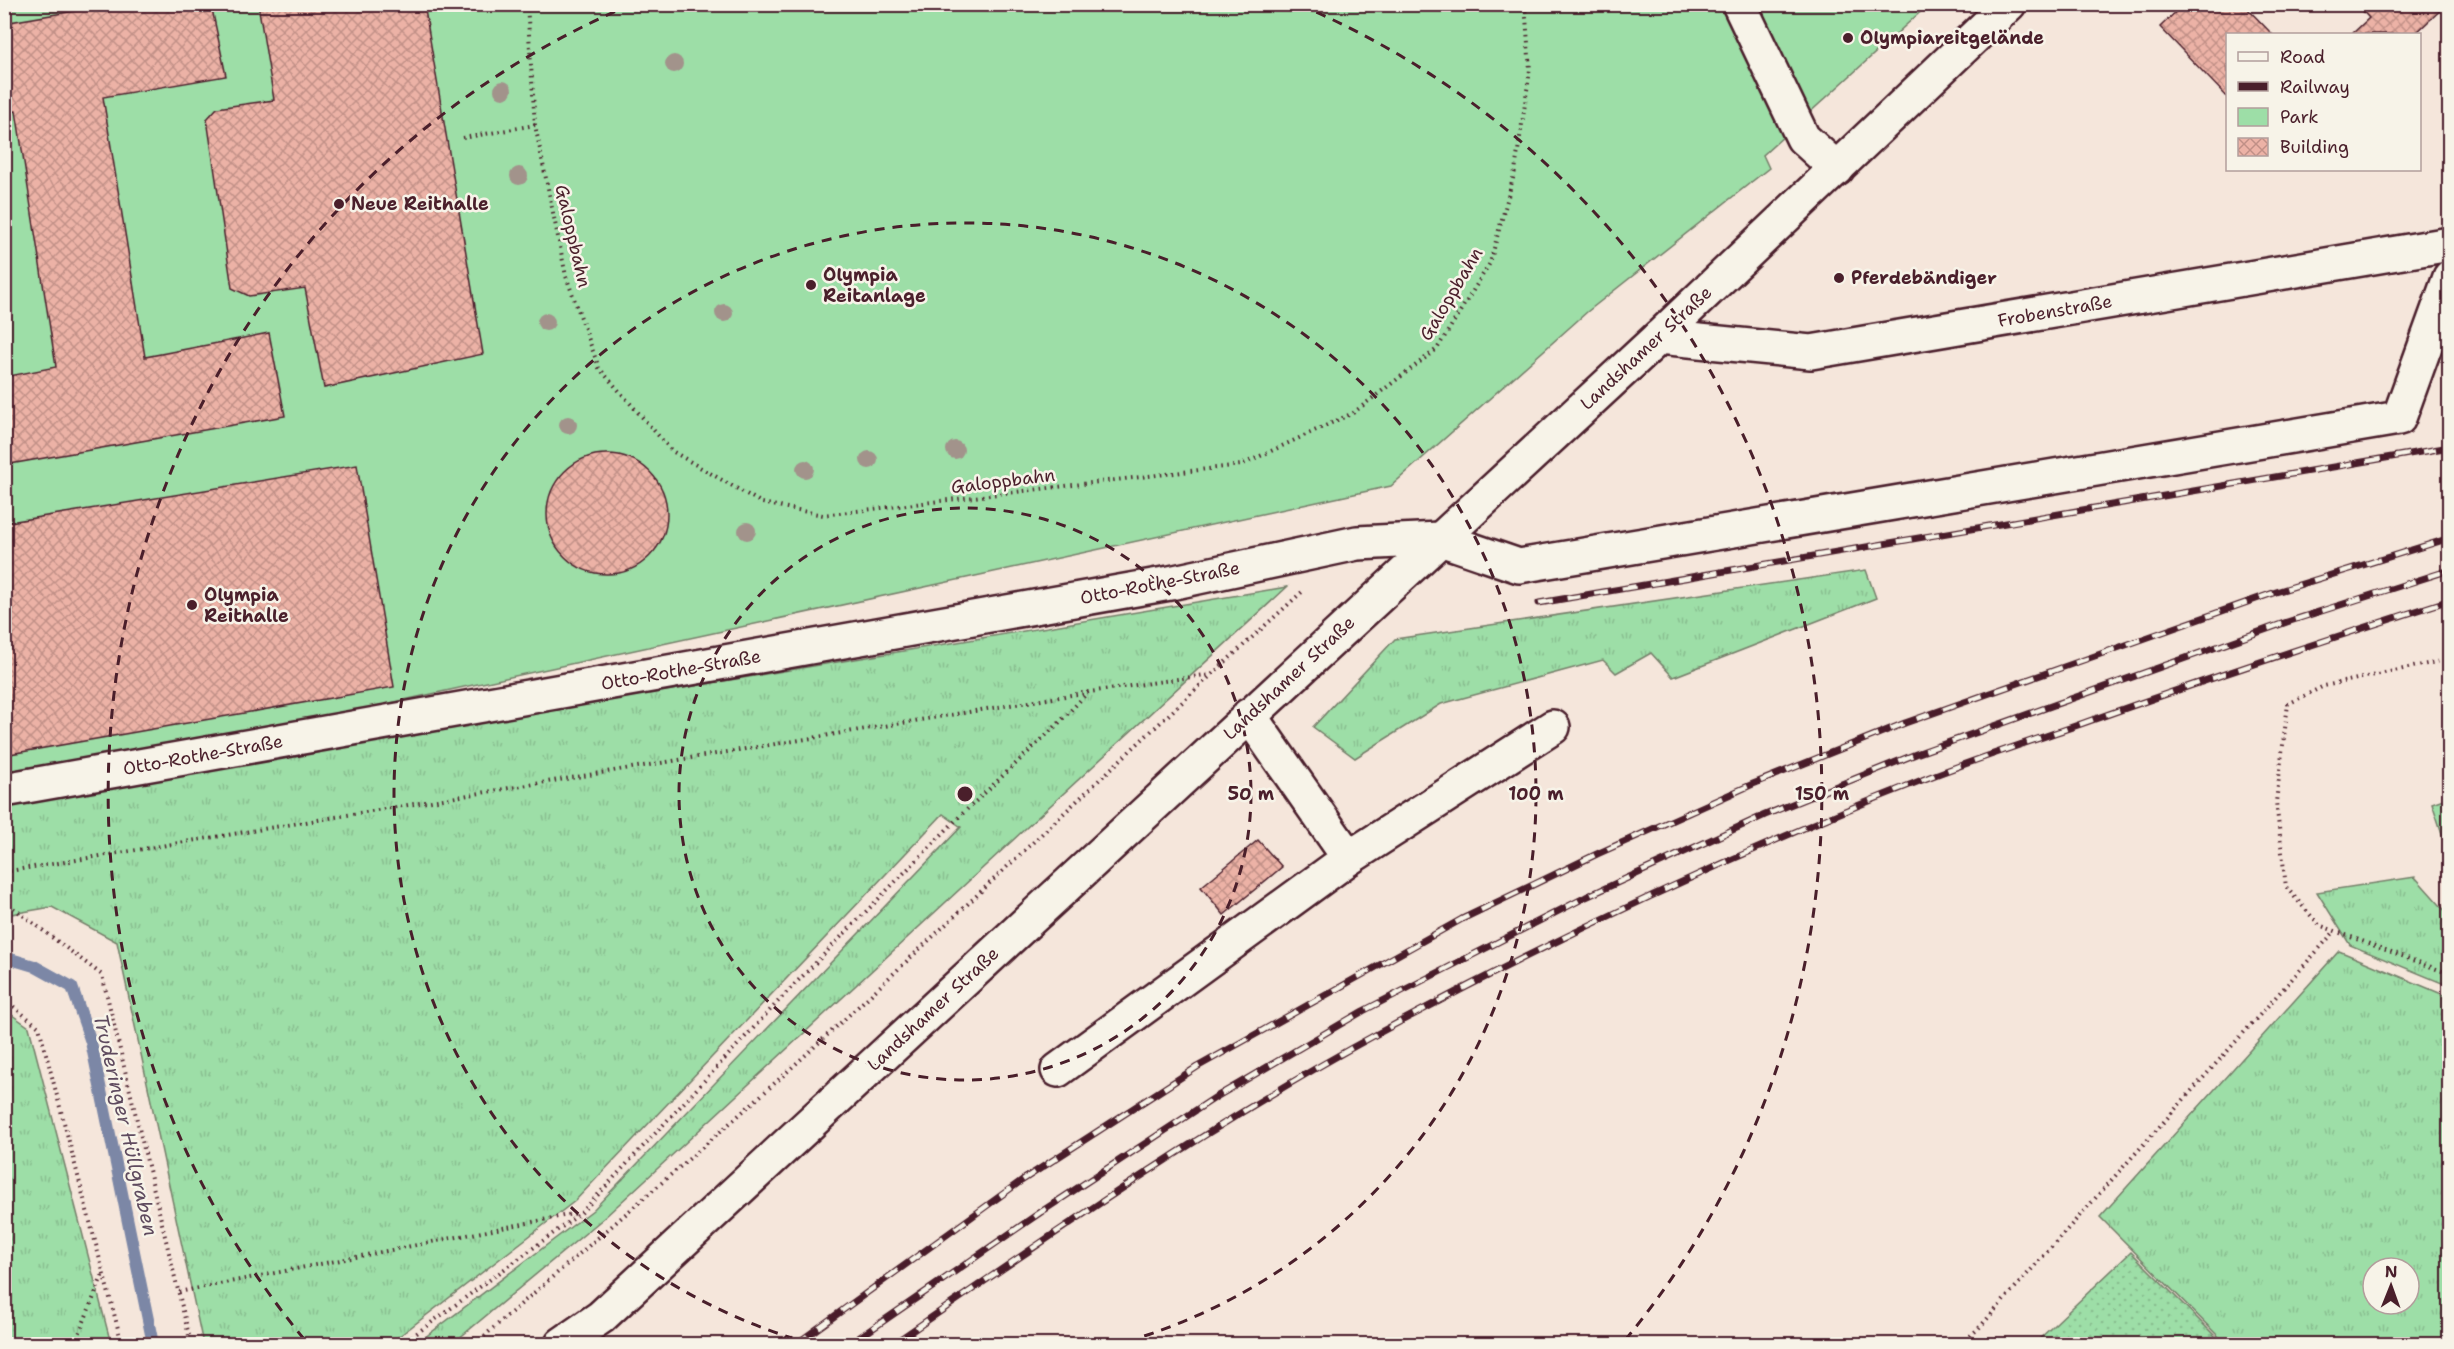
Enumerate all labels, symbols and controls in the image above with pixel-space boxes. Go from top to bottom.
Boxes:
place label: Olympiareitgelände [1860,26,2044,50]
marker: Olympiareitgelände [1841,31,1855,45]
legend [2226,33,2421,171]
text: Road [2280,45,2325,69]
text: Railway [2280,75,2350,99]
text: Park [2280,105,2319,129]
text: Building [2280,135,2349,159]
street label: Galoppbahn [550,182,596,290]
place label: Neue Reithalle [351,192,489,216]
marker: Neue Reithalle [332,197,346,211]
street label: Galoppbahn [1414,243,1488,345]
place label: Olympia Reitanlage [823,263,926,308]
place label: Pferdebändiger [1851,266,1997,290]
marker: Pferdebändiger [1832,271,1846,285]
marker: Olympia Reitanlage [804,278,818,292]
street label: Landshamer Straße [1575,281,1717,415]
street label: Frobenstraße [1996,289,2114,333]
street label: Galoppbahn [950,463,1056,499]
street label: Otto-Rothe-Straße [1078,556,1242,610]
place label: Olympia Reithalle [204,583,289,628]
marker: Olympia Reithalle [185,598,199,612]
street label: Landshamer Straße [1218,611,1360,745]
street label: Otto-Rothe-Straße [599,644,763,696]
street label: Otto-Rothe-Straße [121,729,285,781]
text: 50 m [1228,782,1275,806]
text: 100 m [1508,782,1564,806]
text: 150 m [1795,782,1850,806]
centre of rings [955,784,975,804]
street label: Landshamer Straße [862,942,1004,1076]
water label: Truderinger Hüllgraben [88,1011,164,1239]
north arrow [2361,1256,2421,1316]
text: N [2385,1261,2398,1282]

